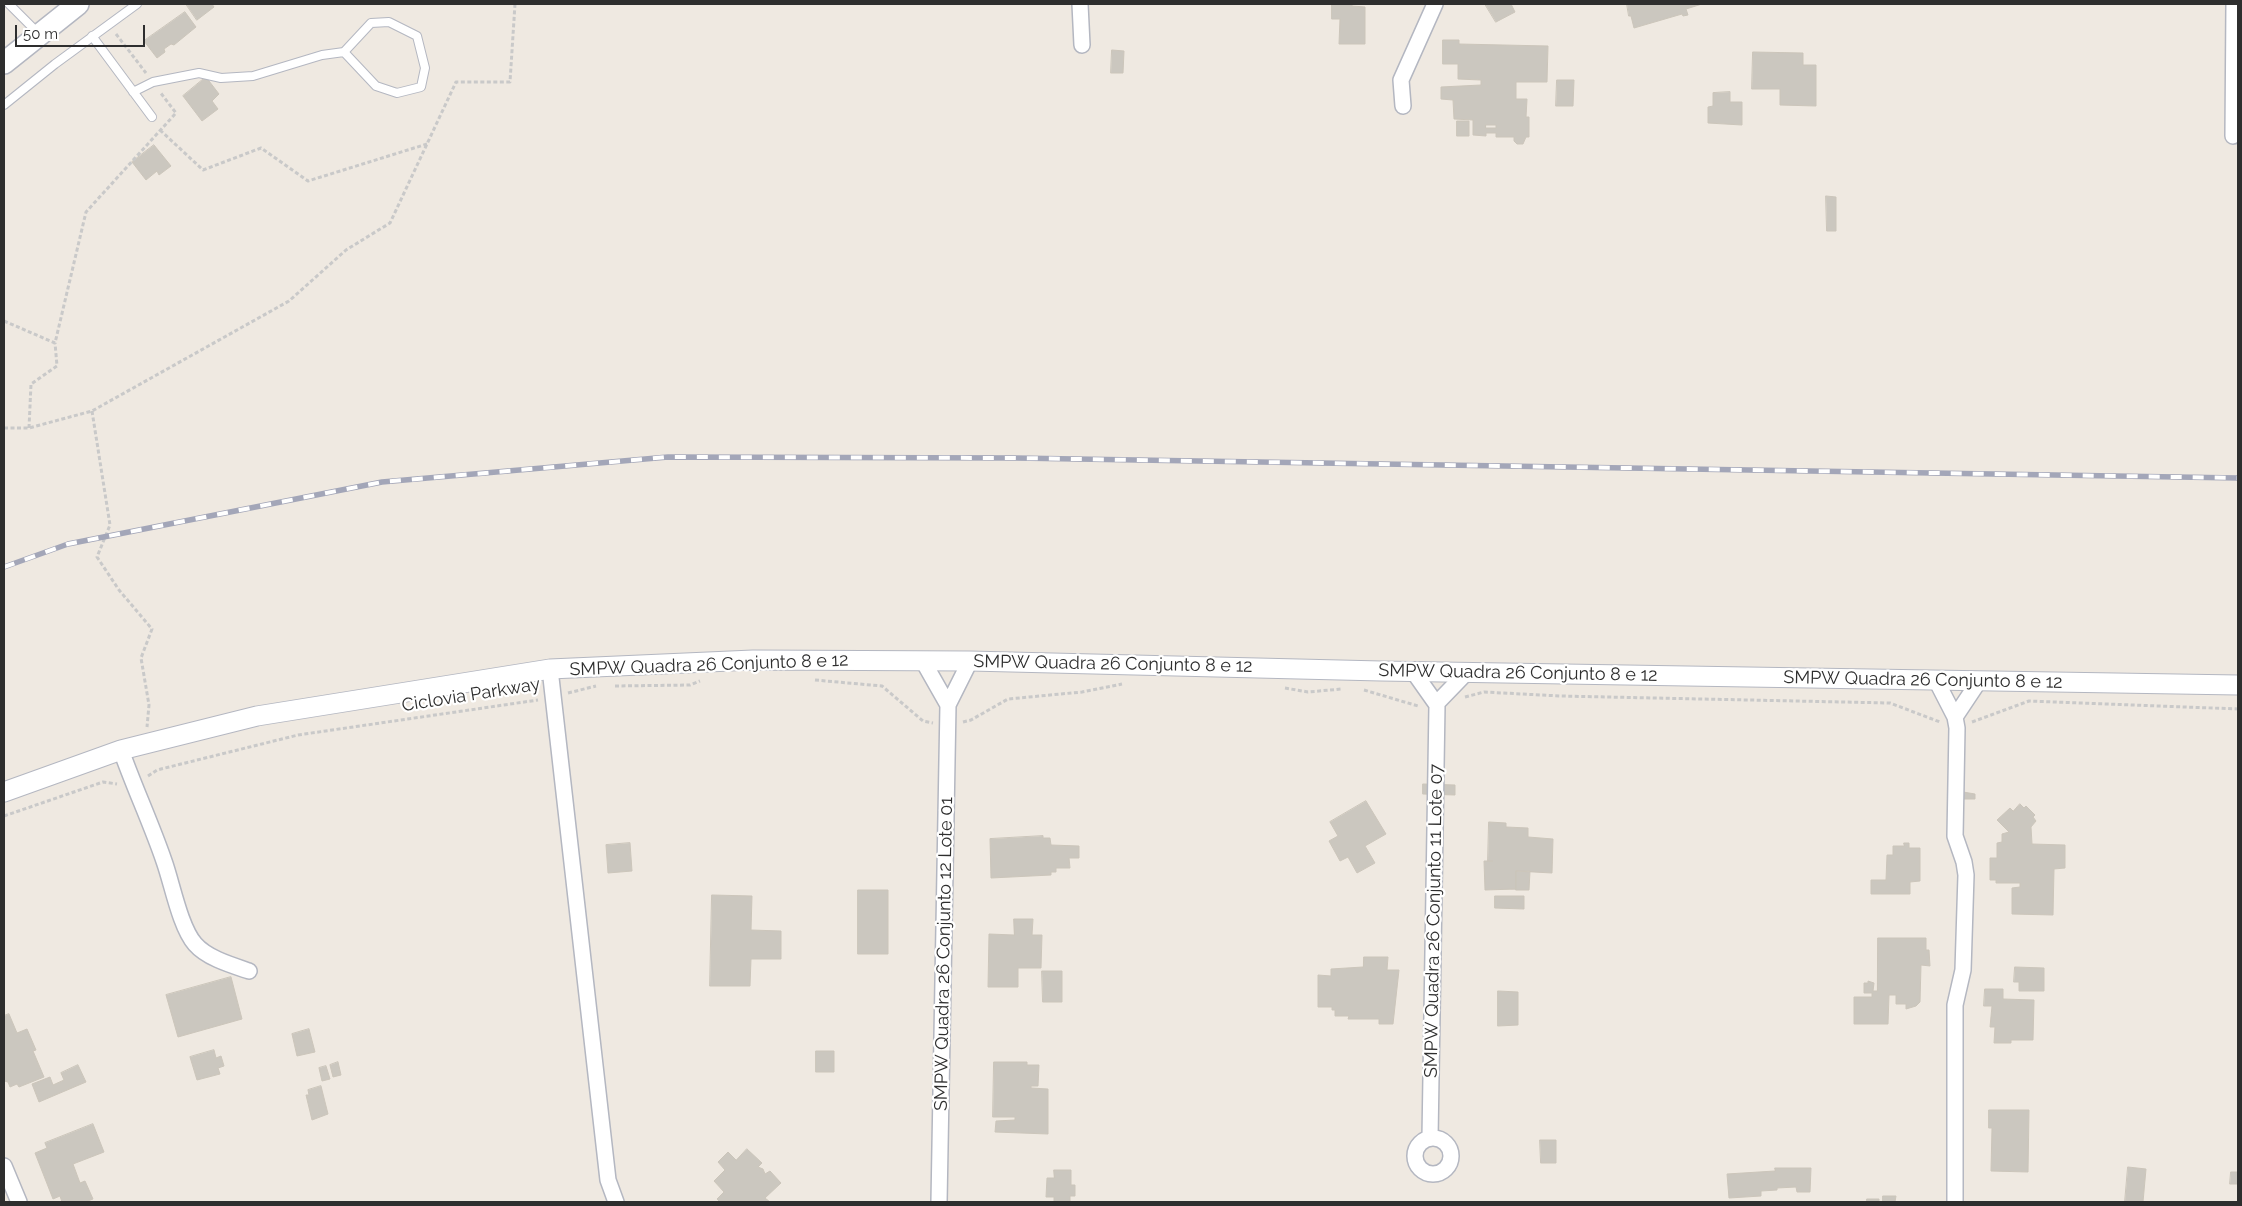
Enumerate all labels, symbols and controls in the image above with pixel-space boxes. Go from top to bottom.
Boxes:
scale bar [18,15,148,47]
text: 50 m [23,25,58,43]
street label: SMPW Quadra 26 Conjunto 8 e 12 [569,649,849,681]
street label: SMPW Quadra 26 Conjunto 8 e 12 [973,651,1253,677]
street label: SMPW Quadra 26 Conjunto 8 e 12 [1378,660,1658,686]
street label: SMPW Quadra 26 Conjunto 8 e 12 [1783,667,2063,693]
street label: Ciclovia Parkway [400,673,542,717]
street label: SMPW Quadra 26 Conjunto 11 Lote 07 [1420,764,1448,1078]
street label: SMPW Quadra 26 Conjunto 12 Lote 01 [930,797,958,1111]

